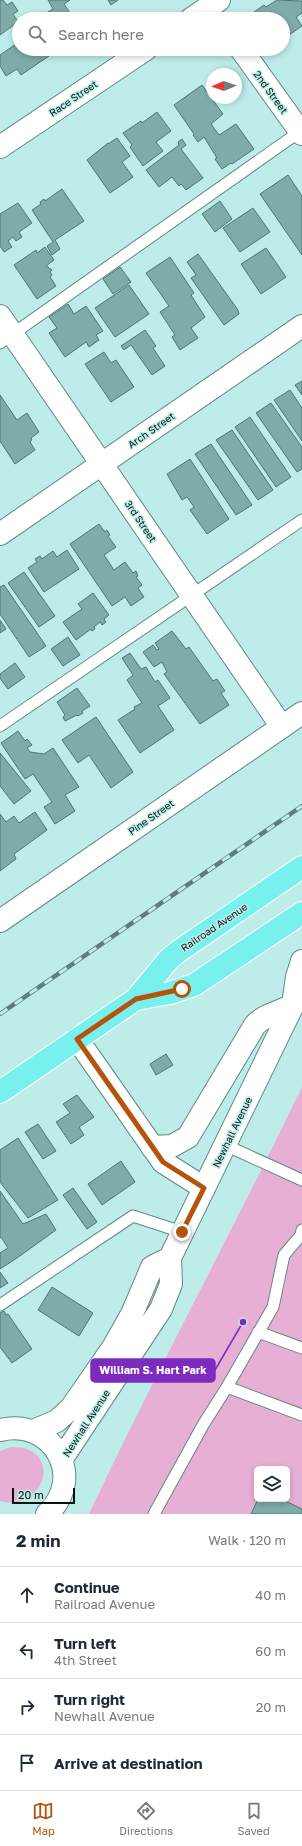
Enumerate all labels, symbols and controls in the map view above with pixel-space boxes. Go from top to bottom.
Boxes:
search box [12,12,290,56]
icon: search [26,23,48,45]
text: Search here [58,25,144,43]
north arrow [206,68,242,104]
street label: 2nd Street [251,68,291,116]
street label: Race Street [47,77,99,119]
street label: Arch Street [125,410,177,450]
street label: 3rd Street [123,498,159,544]
street label: Pine Street [126,797,176,837]
street label: Railroad Avenue [178,900,250,954]
route start [173,980,191,998]
street label: Newhall Avenue [210,1094,254,1169]
route end [173,1223,191,1241]
callout: William S. Hart Park [91,1359,215,1382]
text: William S. Hart Park [99,1363,207,1376]
street label: Newhall Avenue [60,1387,112,1459]
map controls [254,1466,290,1502]
button: layers [254,1466,290,1502]
scale bar [12,1486,75,1505]
text: 20 m [18,1488,44,1501]
text: 2 min [16,1530,60,1551]
text: Walk · 120 m [208,1532,286,1548]
text: Continue [54,1578,120,1596]
icon: ahead [16,1584,38,1606]
text: 40 m [255,1587,286,1603]
text: Railroad Avenue [54,1596,155,1612]
text: Turn left [54,1634,116,1652]
icon: left [16,1640,38,1662]
text: 60 m [255,1643,286,1659]
text: 4th Street [54,1652,117,1668]
text: Turn right [54,1690,125,1708]
icon: right [16,1696,38,1718]
text: 20 m [256,1699,286,1715]
text: Newhall Avenue [54,1708,155,1724]
icon: arrive [16,1752,38,1774]
text: Arrive at destination [54,1754,203,1772]
tab: Map [32,1800,55,1837]
tab: Directions [119,1800,173,1837]
tab: Saved [238,1800,270,1837]

